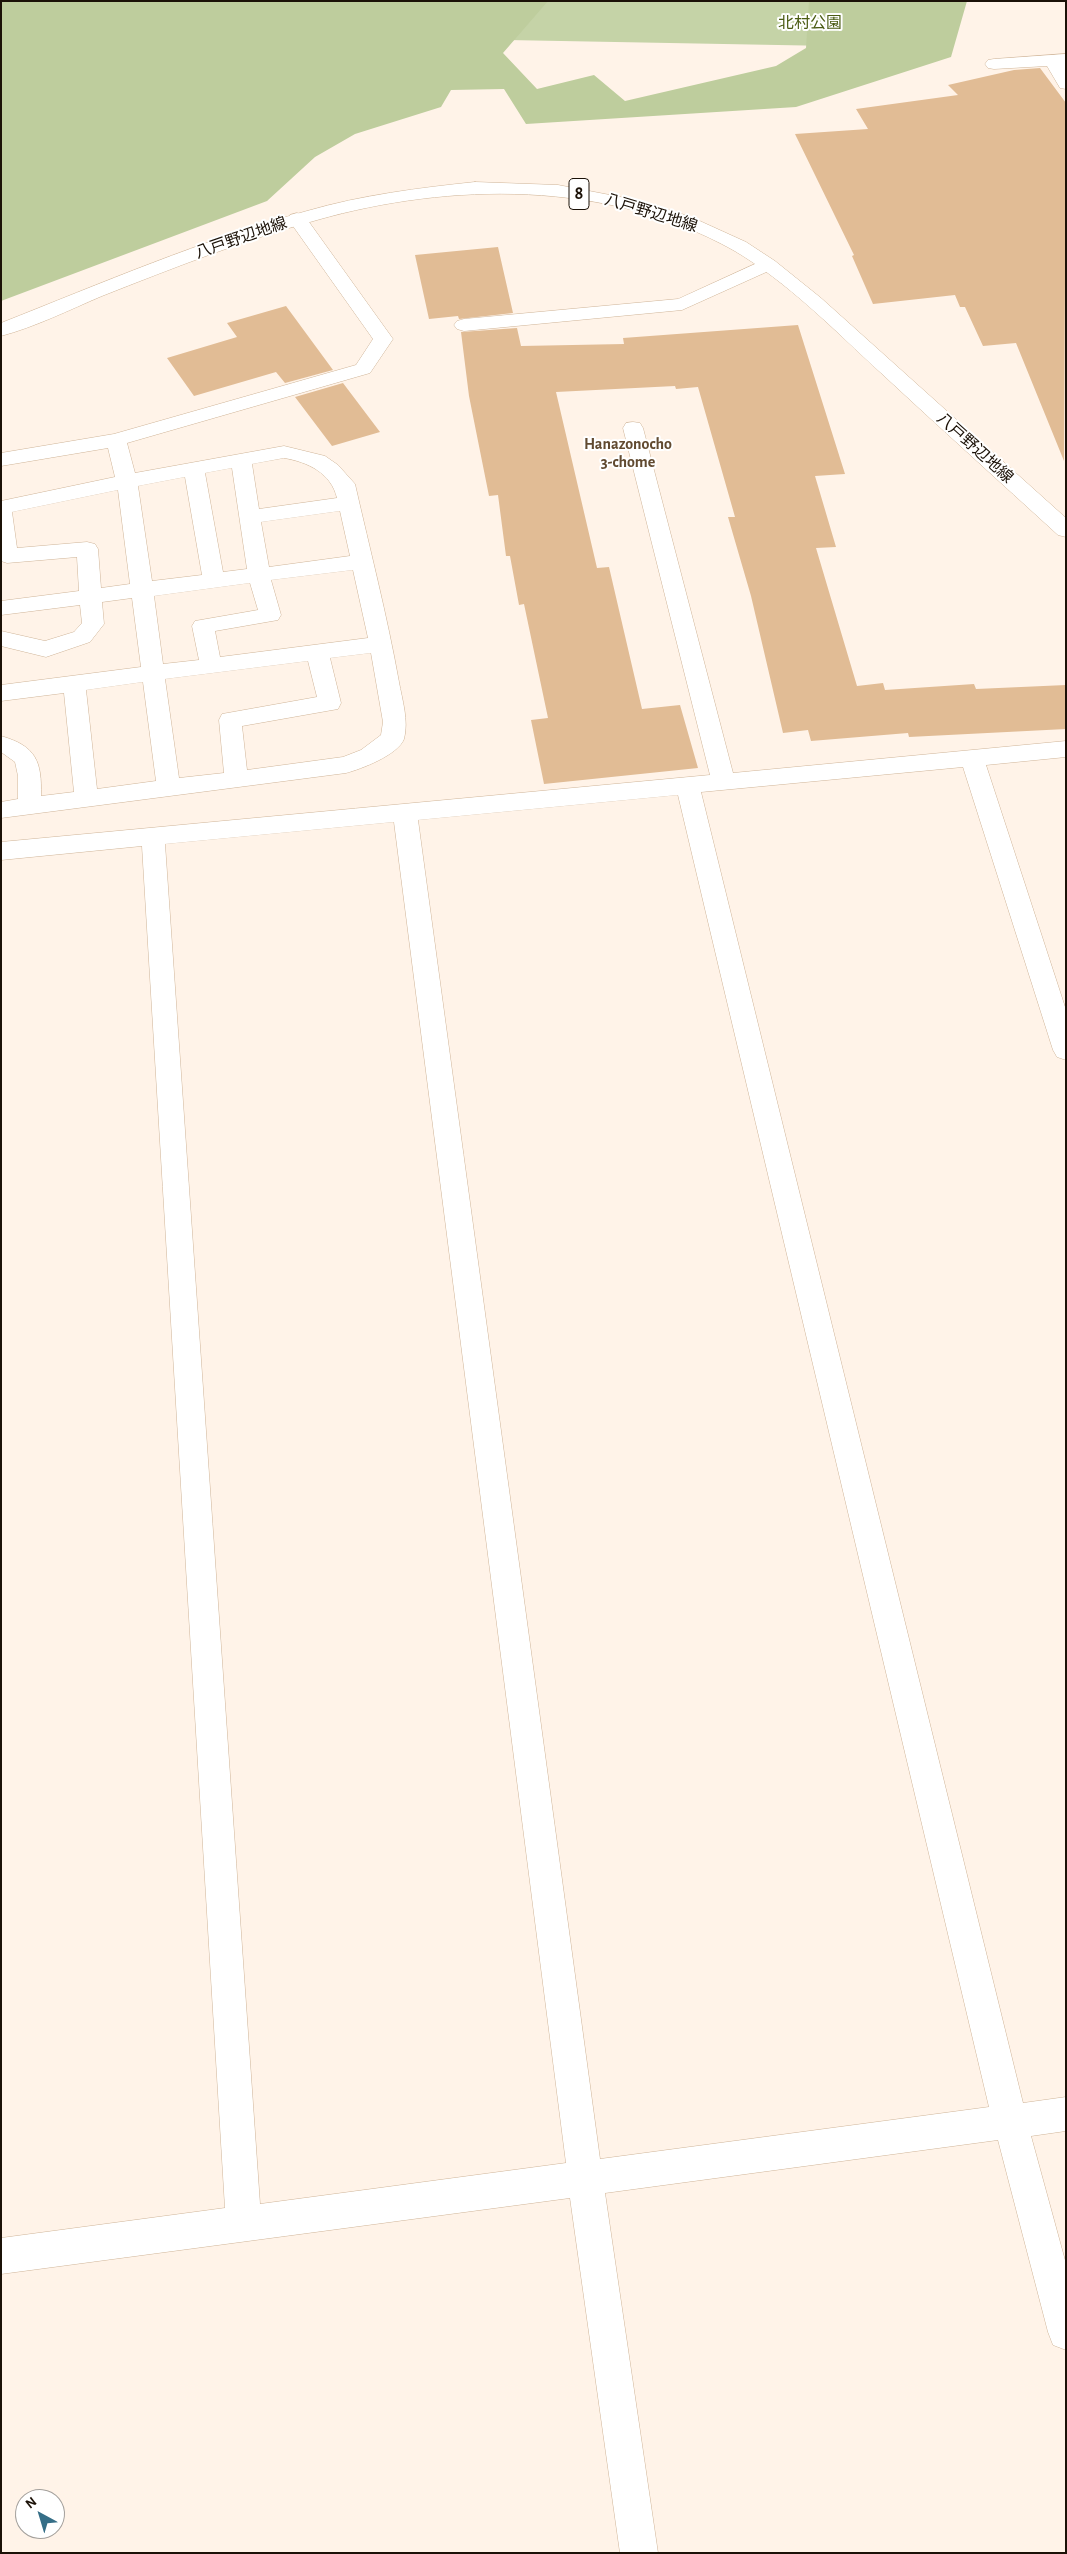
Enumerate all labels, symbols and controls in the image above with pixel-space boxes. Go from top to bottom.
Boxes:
park label: 北村公園 [778,13,842,33]
road number: 8 [569,178,589,210]
street label: 八戸野辺地線 [602,190,700,236]
street label: 八戸野辺地線 [192,213,290,263]
street label: 八戸野辺地線 [933,409,1017,487]
district label: Hanazonocho 3-chome [584,434,672,472]
north arrow [15,2489,65,2539]
text: N [23,2495,39,2512]

